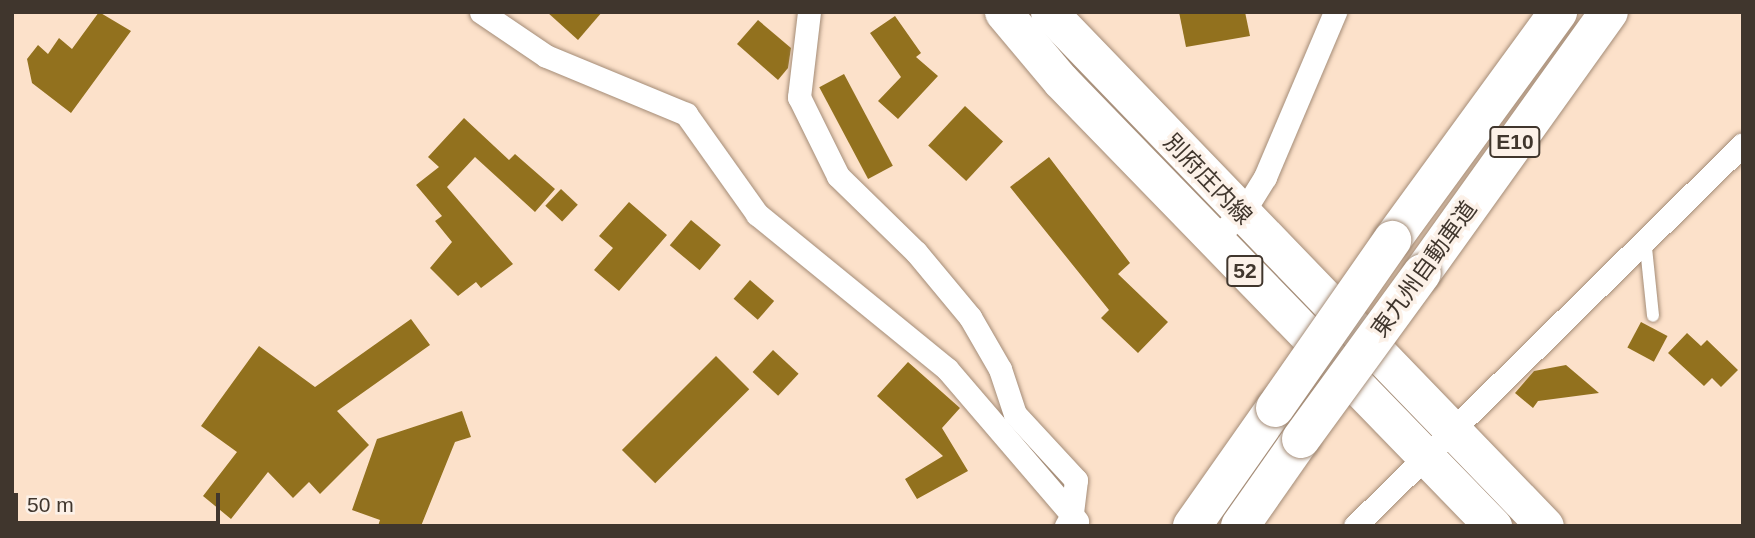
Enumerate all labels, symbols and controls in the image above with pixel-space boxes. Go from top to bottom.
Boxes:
road number: E10 [1489,124,1541,160]
street label: 別府庄内線 [1158,128,1258,230]
street label: 東九州自動車道 [1366,196,1482,342]
road number: 52 [1226,254,1264,288]
scale bar [18,478,224,522]
text: 50 m [27,493,74,516]

